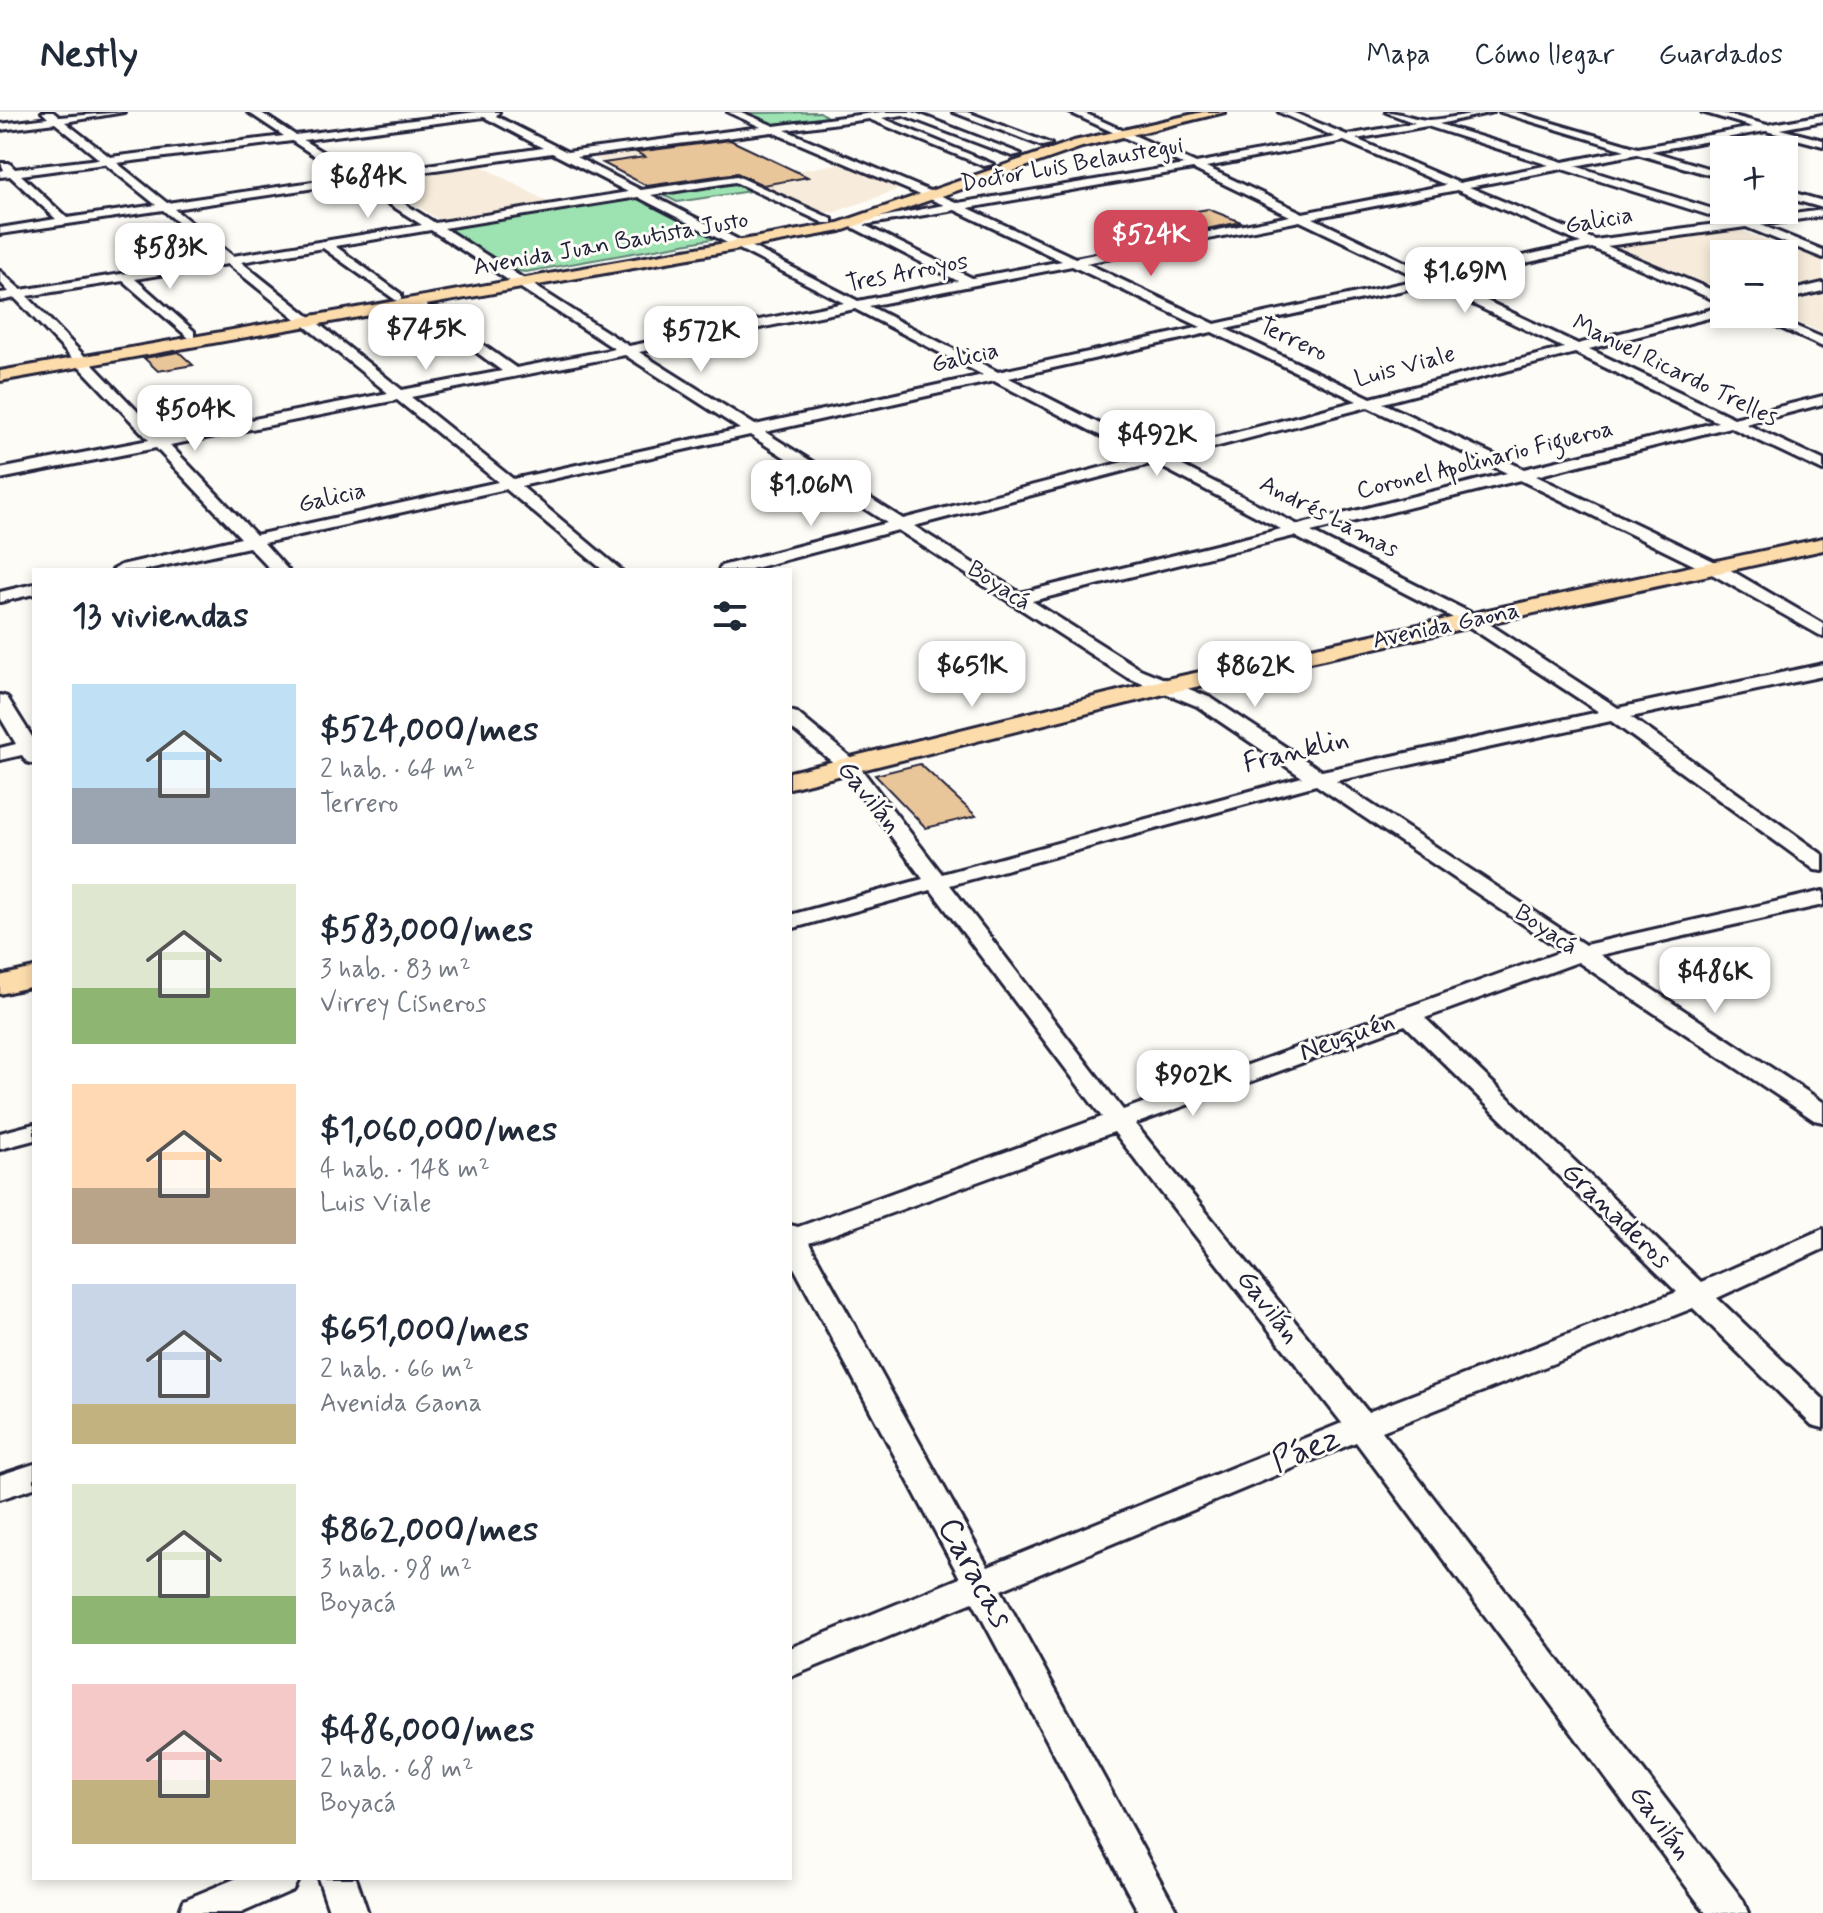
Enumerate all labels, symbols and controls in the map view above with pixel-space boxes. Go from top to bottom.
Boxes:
text: Nestly [40,31,138,80]
text: Mapa [1367,37,1430,74]
text: Cómo llegar [1474,37,1614,74]
text: Guardados [1658,37,1783,74]
street label: Doctor Luis Belaustegui [958,130,1186,200]
map controls [1710,136,1798,328]
button: + [1710,136,1798,224]
pin: $684K [312,152,424,220]
text: $684K [330,161,406,195]
street label: Galicia [1563,200,1635,242]
street label: Avenida Juan Bautista Justo [471,205,751,283]
pin: $524K [1095,210,1207,278]
text: $524K [1112,219,1190,253]
pin: $583K [114,223,226,291]
text: $583K [133,232,207,266]
button: − [1710,240,1798,328]
street label: Tres Arroyos [843,246,971,300]
pin: $1.69M [1400,247,1530,315]
text: $1.69M [1423,256,1507,290]
pin: $745K [370,304,482,372]
pin: $572K [645,306,757,374]
street label: Manuel Ricardo Trelles [1567,308,1783,434]
street label: Terrero [1254,311,1332,369]
text: $745K [386,313,466,347]
text: $572K [662,315,740,349]
street label: Galicia [928,335,1002,381]
street label: Luis Viale [1351,339,1459,395]
pin: $504K [139,385,251,453]
text: $504K [155,394,235,428]
pin: $492K [1101,410,1213,478]
street label: Coronel Apolinario Figueroa [1354,413,1617,510]
text: $492K [1117,419,1197,453]
pin: $1.06M [746,460,876,528]
text: $1.06M [769,469,853,503]
street label: Andrés Lamas [1254,469,1404,565]
street label: Galicia [295,475,369,521]
street label: Boyacá [961,554,1037,618]
text: 13 viviendas [72,594,248,639]
icon: filters [708,594,752,638]
street label: Avenida Gaona [1370,595,1522,657]
pin: $651K [916,641,1028,709]
pin: $862K [1199,641,1311,709]
text: $651K [937,650,1007,684]
text: $862K [1216,650,1294,684]
text: $524,000/mes [320,708,538,753]
icon: home [136,716,232,812]
street label: Franklin [1239,721,1353,783]
street label: Gavilán [828,752,910,842]
text: 2 hab. · 64 m² [320,753,475,787]
text: Terrero [320,787,399,821]
street label: Boyacá [1508,897,1584,963]
text: $583,000/mes [320,908,533,953]
icon: home [136,916,232,1012]
pin: $486K [1659,947,1771,1015]
text: 3 hab. · 83 m² [320,953,471,987]
text: $486K [1677,956,1753,990]
text: Virrey Cisneros [320,987,487,1021]
street label: Neuquén [1294,1003,1400,1071]
pin: $902K [1137,1050,1249,1118]
text: $902K [1155,1059,1231,1093]
text: $1,060,000/mes [320,1108,557,1153]
icon: home [136,1116,232,1212]
text: 4 hab. · 148 m² [320,1153,490,1187]
street label: Granaderos [1553,1154,1679,1278]
text: Luis Viale [320,1187,432,1221]
street label: Gavilán [1227,1262,1309,1352]
text: $651,000/mes [320,1308,529,1353]
icon: home [136,1316,232,1412]
text: 2 hab. · 66 m² [320,1353,474,1387]
text: Avenida Gaona [320,1387,482,1421]
street label: Páez [1265,1416,1347,1484]
text: $862,000/mes [320,1508,538,1553]
street label: Caracas [926,1510,1024,1636]
icon: home [136,1516,232,1612]
text: 3 hab. · 98 m² [320,1553,472,1587]
text: Boyacá [320,1587,396,1621]
text: $486,000/mes [320,1708,535,1753]
icon: home [136,1716,232,1812]
text: 2 hab. · 68 m² [320,1753,474,1787]
street label: Gavilán [1620,1778,1700,1868]
text: Boyacá [320,1787,396,1821]

